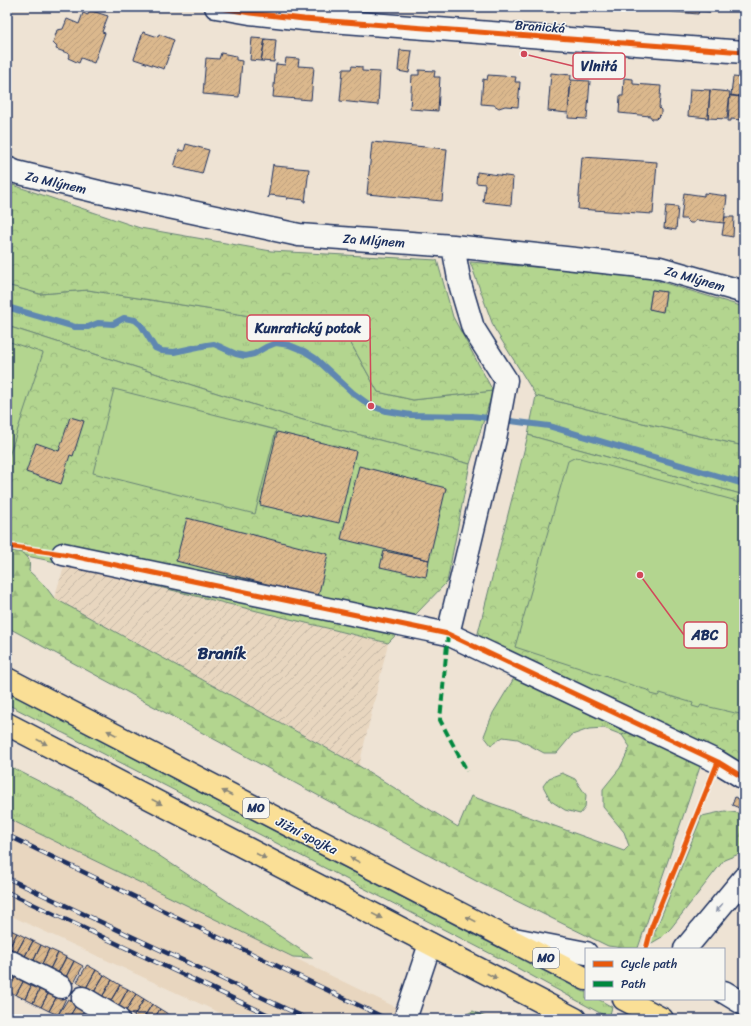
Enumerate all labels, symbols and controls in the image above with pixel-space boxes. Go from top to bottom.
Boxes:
street label: Branická [514,13,566,40]
callout: Vlnitá [573,53,625,79]
text: Vlnitá [581,54,617,79]
street label: Za Mlýnem [23,164,89,201]
street label: Za Mlýnem [342,227,406,254]
street label: Za Mlýnem [662,259,728,298]
callout: Kunratický potok [247,315,370,341]
text: Kunratický potok [254,316,362,341]
callout: ABC [684,622,727,648]
text: ABC [691,623,719,648]
district label: Braník [197,638,247,668]
one-way arrow [106,730,118,737]
one-way arrow [36,739,47,745]
one-way arrow [222,790,233,796]
road number: MO [243,798,269,818]
one-way arrow [151,799,163,805]
street label: Jižní spojka [271,810,342,861]
one-way arrow [256,853,267,859]
one-way arrow [349,856,361,863]
one-way arrow [714,902,723,913]
one-way arrow [371,913,383,919]
one-way arrow [465,916,476,923]
road number: MO [533,948,559,968]
legend [585,948,725,1000]
text: Cycle path [621,953,677,975]
one-way arrow [487,973,498,979]
text: Path [621,973,646,995]

